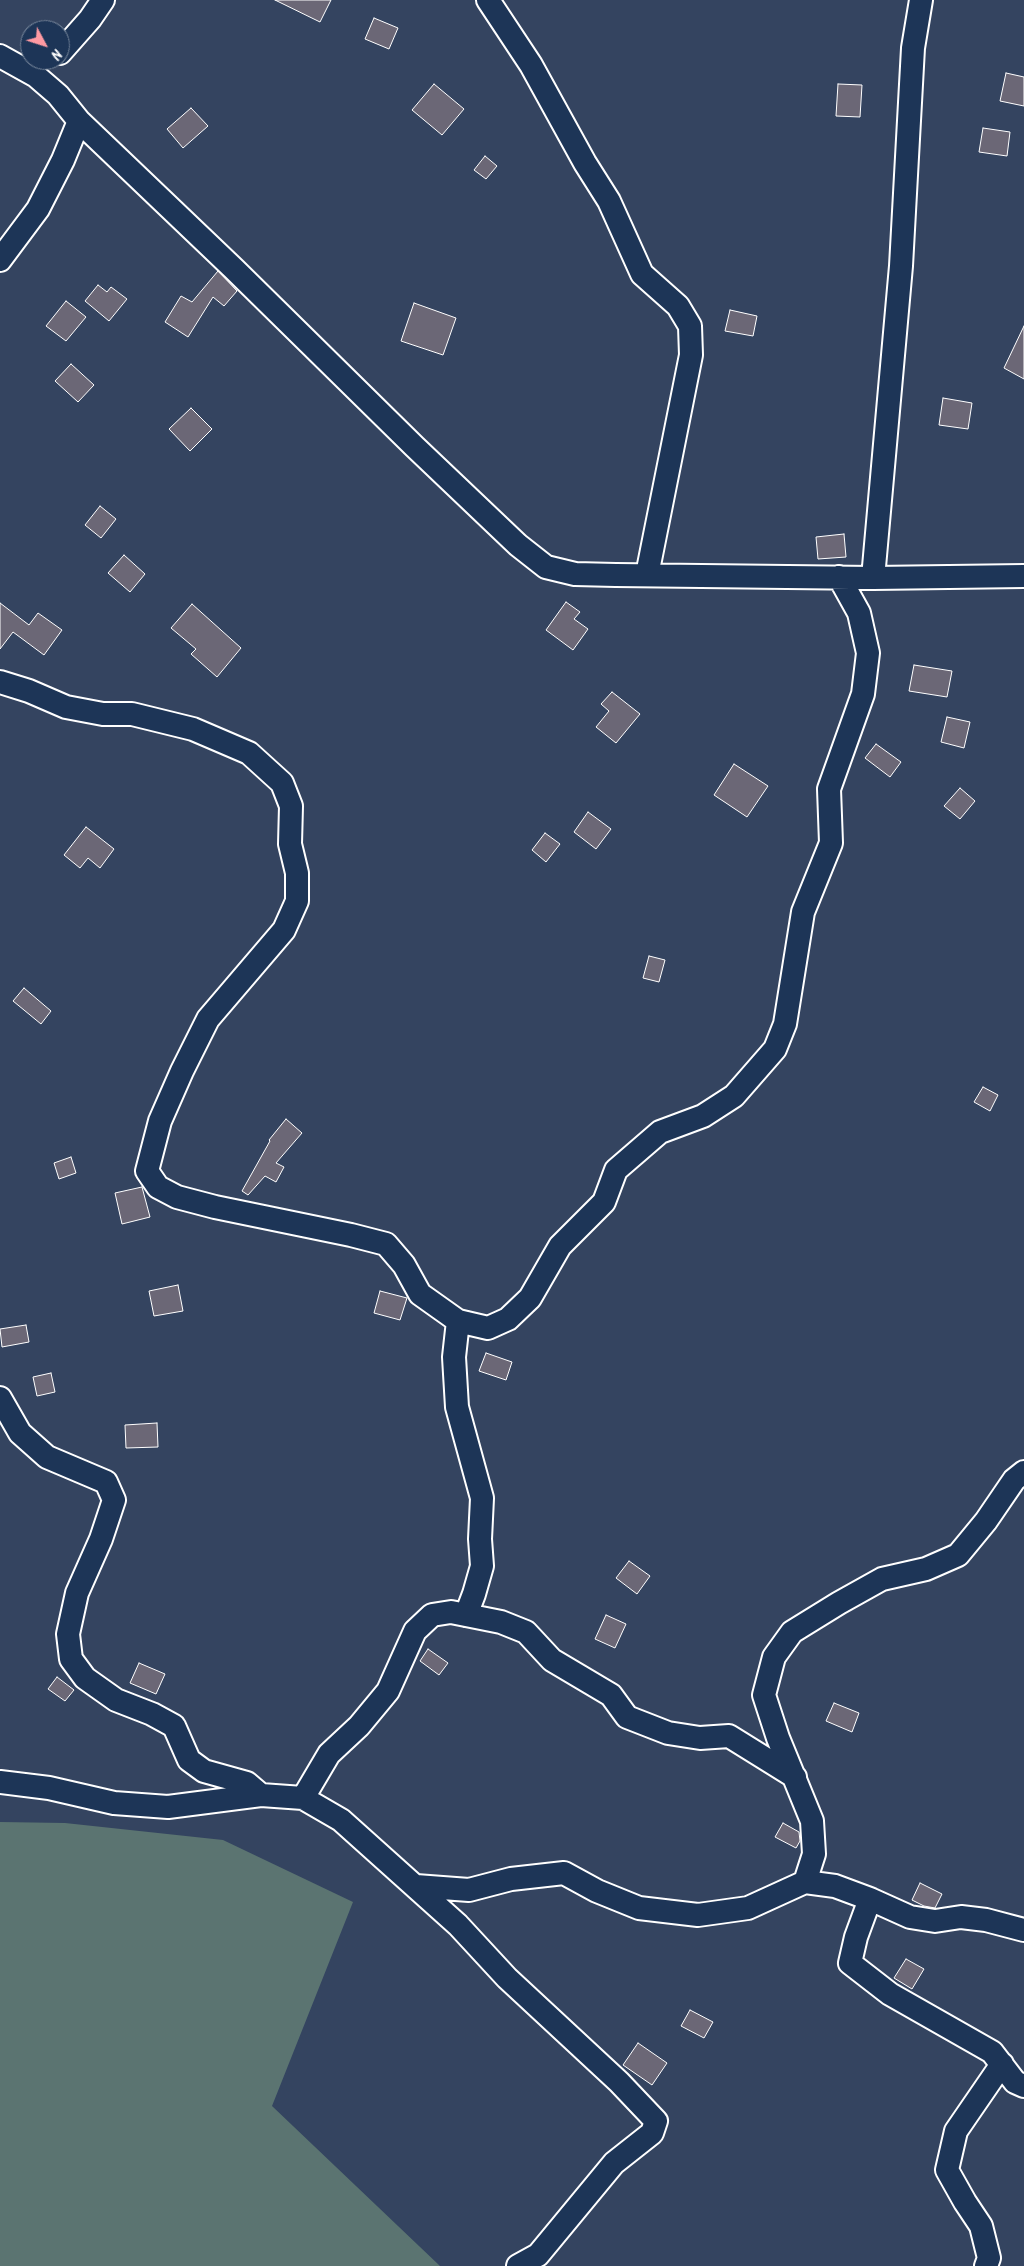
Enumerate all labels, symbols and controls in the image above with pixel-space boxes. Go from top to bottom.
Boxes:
north arrow [20,20,70,70]
text: N [44,44,67,64]

